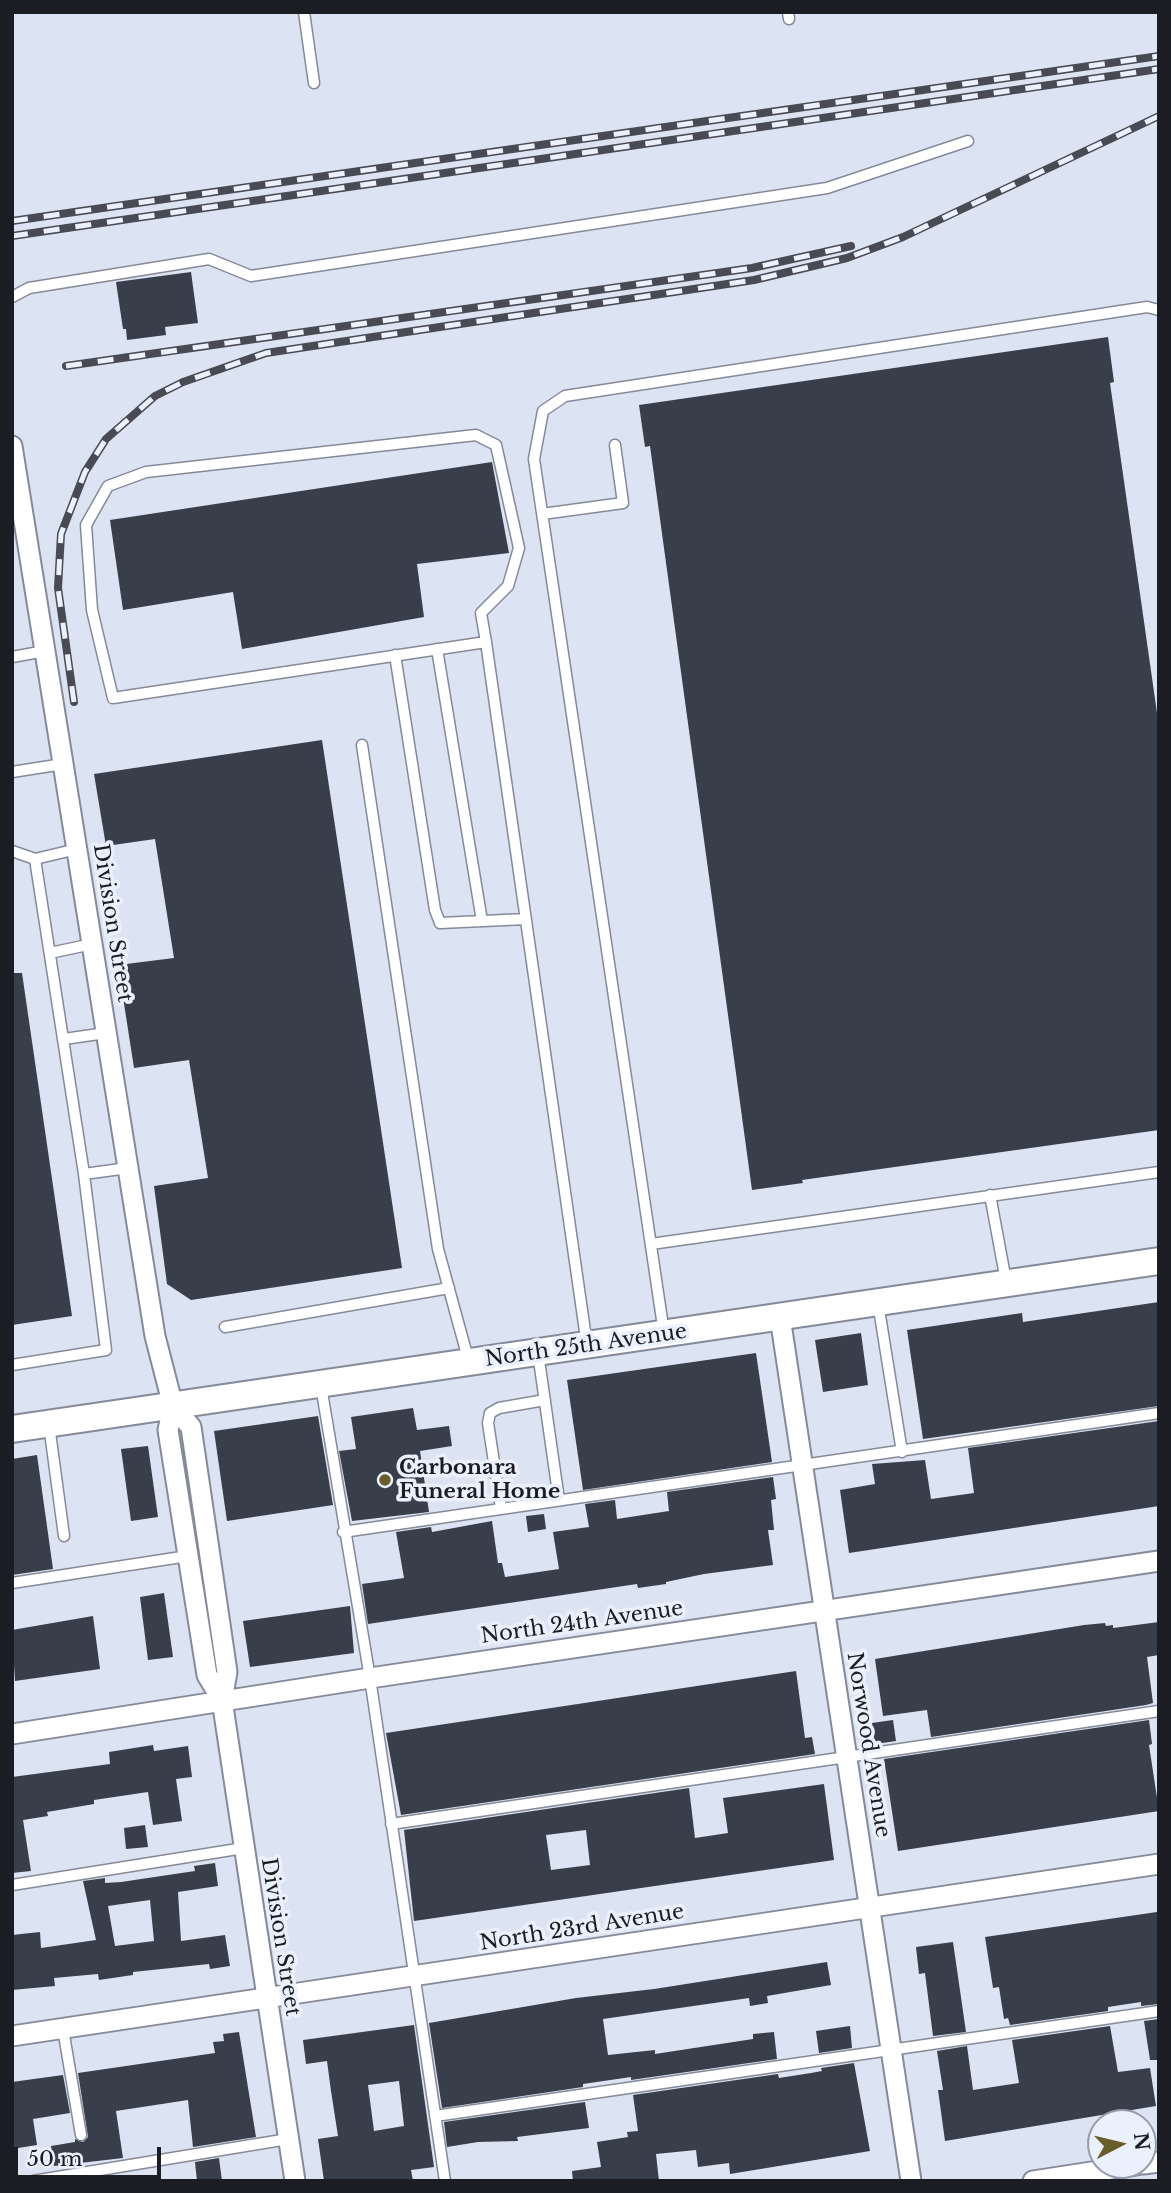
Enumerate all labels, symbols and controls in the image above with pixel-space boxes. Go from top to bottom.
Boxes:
street label: Division Street [87,842,137,1004]
street label: North 25th Avenue [483,1319,689,1373]
place label: Carbonara Funeral Home [399,1455,560,1505]
marker: Carbonara Funeral Home [377,1472,393,1488]
street label: North 24th Avenue [479,1596,685,1650]
street label: Norwood Avenue [841,1651,895,1839]
street label: Division Street [255,1856,305,2018]
street label: North 23rd Avenue [478,1899,686,1957]
north arrow [1087,2109,1157,2179]
text: N [1129,2131,1154,2152]
scale bar [18,2134,164,2178]
text: 50 m [27,2146,82,2172]

